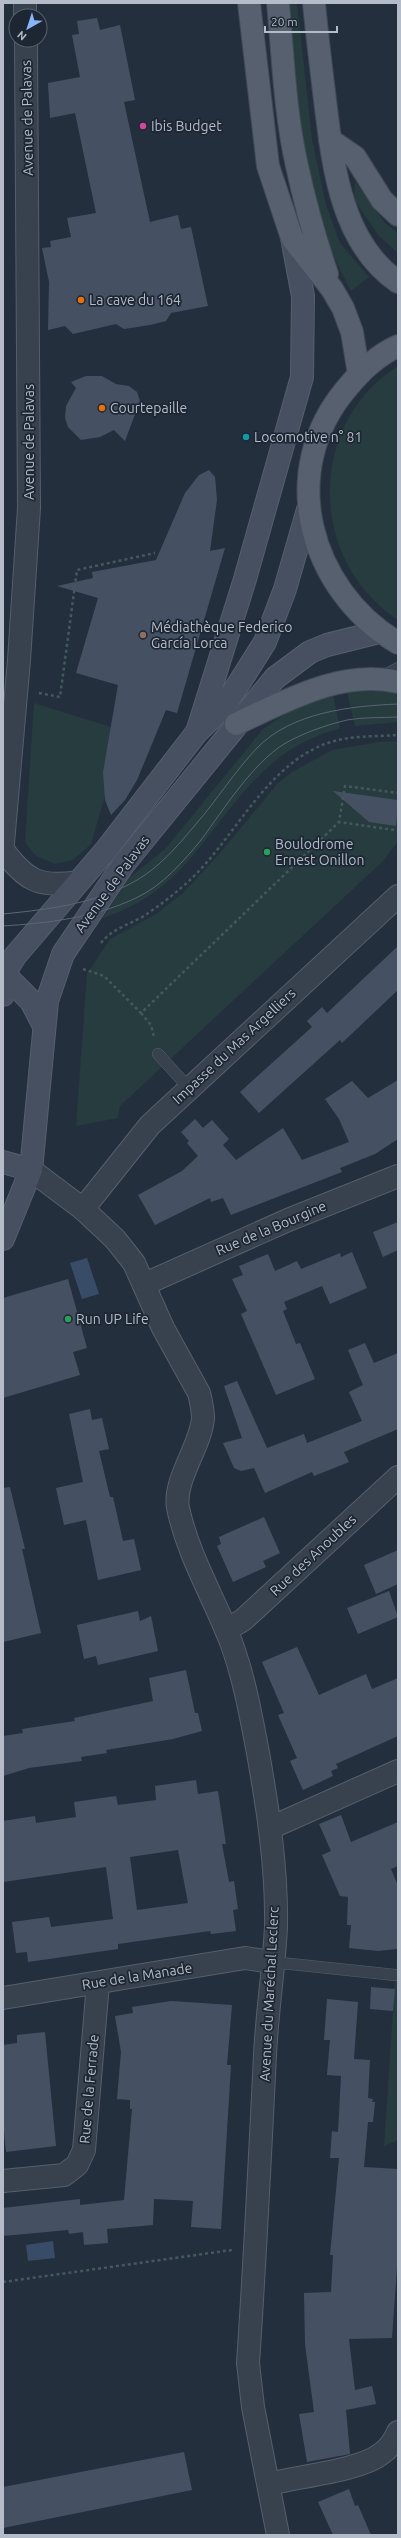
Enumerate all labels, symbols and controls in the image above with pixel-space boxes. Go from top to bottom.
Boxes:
north arrow [8,8,48,48]
scale bar [265,8,337,34]
text: 20 m [271,15,298,28]
text: N [15,29,29,43]
street label: Avenue de Palavas [18,60,36,176]
place label: Ibis Budget [151,118,222,134]
marker: Ibis Budget [138,121,148,131]
place label: La cave du 164 [89,292,181,308]
marker: La cave du 164 [76,295,86,305]
street label: Avenue de Palavas [21,384,37,500]
place label: Courtepaille [110,400,187,416]
marker: Courtepaille [97,403,107,413]
place label: Locomotive n° 81 [254,429,362,445]
marker: Locomotive n° 81 [241,432,251,442]
place label: Médiathèque Federico García Lorca [151,619,292,651]
marker: Médiathèque Federico García Lorca [138,630,148,640]
street label: Avenue de Palavas [71,832,153,936]
place label: Boulodrome Ernest Onillon [275,836,364,868]
marker: Boulodrome Ernest Onillon [262,847,272,857]
street label: Impasse du Mas Argelliers [169,985,299,1107]
street label: Rue de la Bourgine [213,1198,329,1258]
place label: Run UP Life [76,1311,149,1327]
marker: Run UP Life [63,1314,73,1324]
street label: Rue des Anoubles [267,1511,359,1599]
street label: Avenue du Maréchal Leclerc [256,1906,282,2082]
street label: Rue de la Manade [81,1959,193,1993]
street label: Rue de la Ferrade [76,2034,102,2144]

